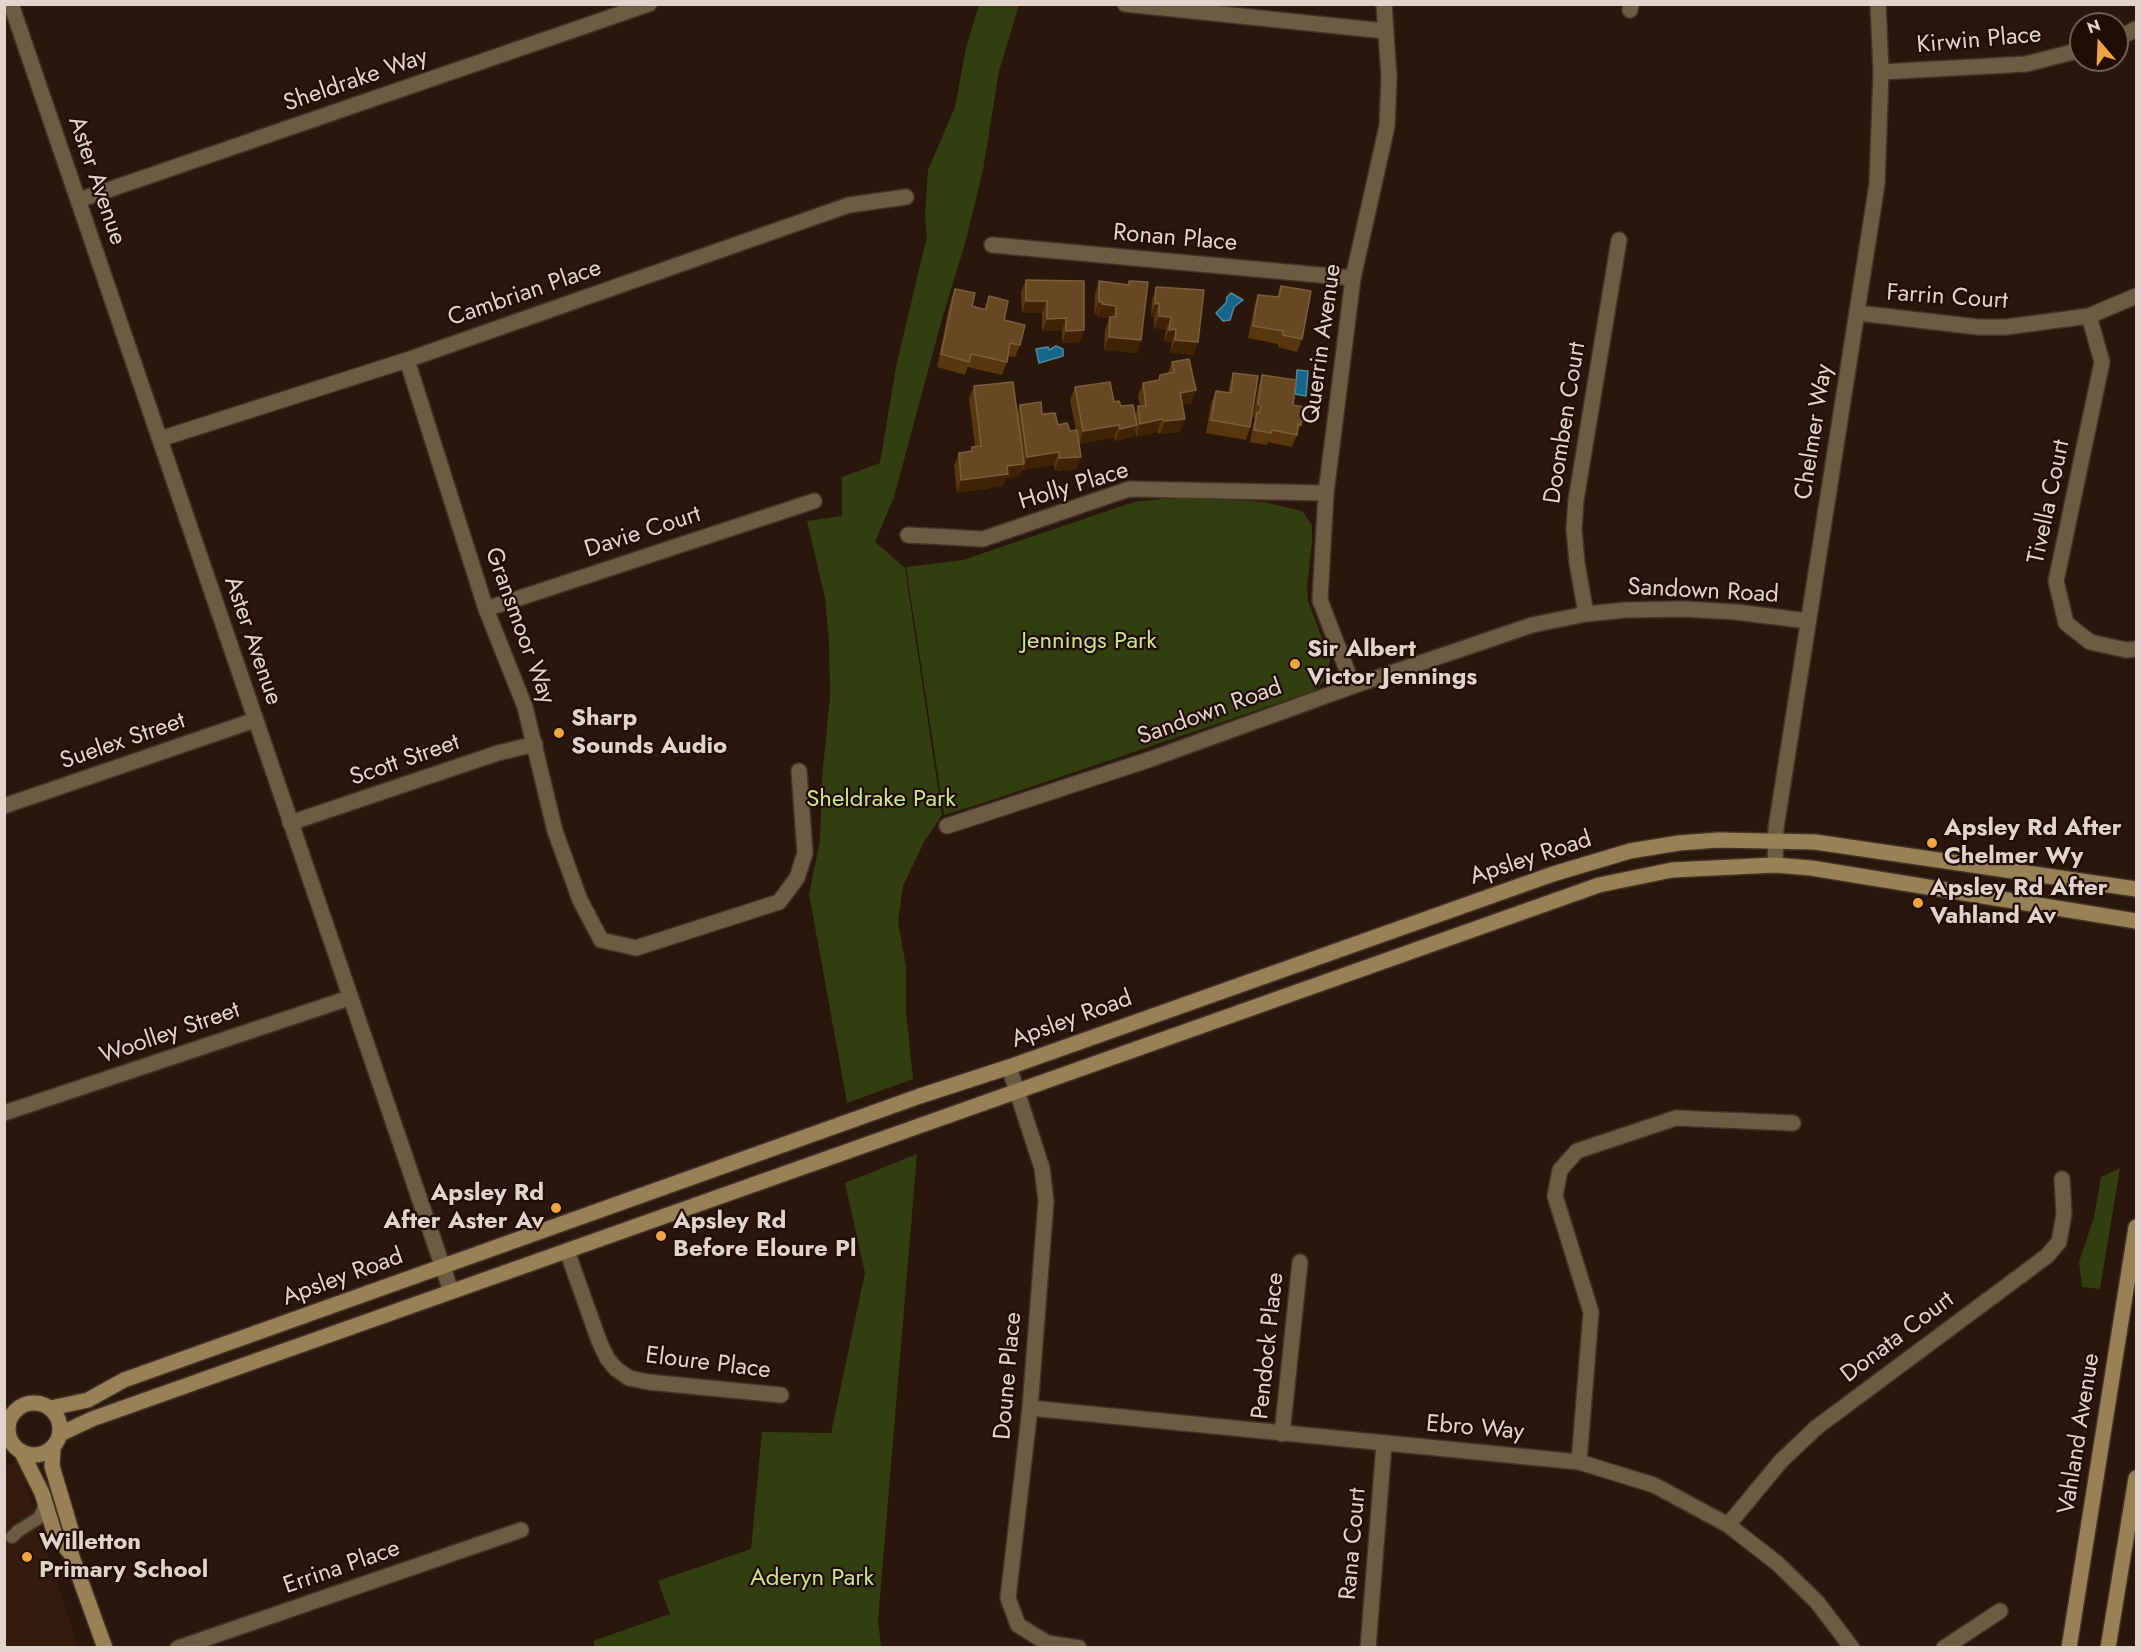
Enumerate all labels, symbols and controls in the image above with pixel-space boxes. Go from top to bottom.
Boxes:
north arrow [2069,12,2129,72]
text: N [2084,13,2103,39]
street label: Kirwin Place [1915,21,2043,61]
street label: Sheldrake Way [280,43,432,119]
street label: Aster Avenue [61,113,131,249]
street label: Ronan Place [1112,219,1238,259]
street label: Cambrian Place [445,254,605,334]
street label: Querrin Avenue [1298,262,1348,426]
street label: Farrin Court [1885,279,2009,317]
street label: Doomben Court [1539,340,1593,506]
street label: Chelmer Way [1790,362,1840,502]
street label: Tivella Court [2023,437,2077,567]
street label: Holly Place [1016,457,1132,517]
street label: Davie Court [581,501,705,565]
street label: Gransmoor Way [477,544,561,708]
street label: Aster Avenue [217,573,287,709]
street label: Sandown Road [1627,574,1779,610]
park label: Jennings Park [1021,628,1157,656]
place label: Sir Albert Victor Jennings [1307,636,1477,692]
marker: Sir Albert Victor Jennings [1288,657,1302,671]
street label: Sandown Road [1134,674,1286,752]
place label: Sharp Sounds Audio [571,705,727,761]
street label: Suelex Street [57,707,189,777]
marker: Sharp Sounds Audio [552,726,566,740]
street label: Scott Street [347,729,463,793]
park label: Sheldrake Park [806,786,956,814]
place label: Apsley Rd After Chelmer Wy [1944,815,2122,871]
street label: Apsley Road [1467,826,1595,892]
marker: Apsley Rd After Chelmer Wy [1925,836,1939,850]
place label: Apsley Rd After Vahland Av [1930,875,2108,931]
marker: Apsley Rd After Vahland Av [1911,896,1925,910]
street label: Apsley Road [1008,985,1136,1055]
street label: Woolley Street [96,997,244,1071]
place label: Apsley Rd After Aster Av [384,1180,544,1236]
marker: Apsley Rd After Aster Av [549,1201,563,1215]
place label: Apsley Rd Before Eloure Pl [673,1208,856,1264]
marker: Apsley Rd Before Eloure Pl [654,1229,668,1243]
street label: Apsley Road [279,1243,407,1313]
street label: Pendock Place [1247,1271,1291,1421]
street label: Donata Court [1836,1286,1960,1390]
street label: Doune Place [989,1311,1029,1441]
street label: Eloure Place [644,1342,772,1386]
street label: Vahland Avenue [2053,1351,2107,1517]
street label: Ebro Way [1425,1410,1525,1448]
street label: Rana Court [1335,1487,1373,1601]
place label: Willetton Primary School [39,1529,208,1585]
street label: Errina Place [280,1535,404,1601]
marker: Willetton Primary School [20,1550,34,1564]
park label: Aderyn Park [750,1565,874,1593]

